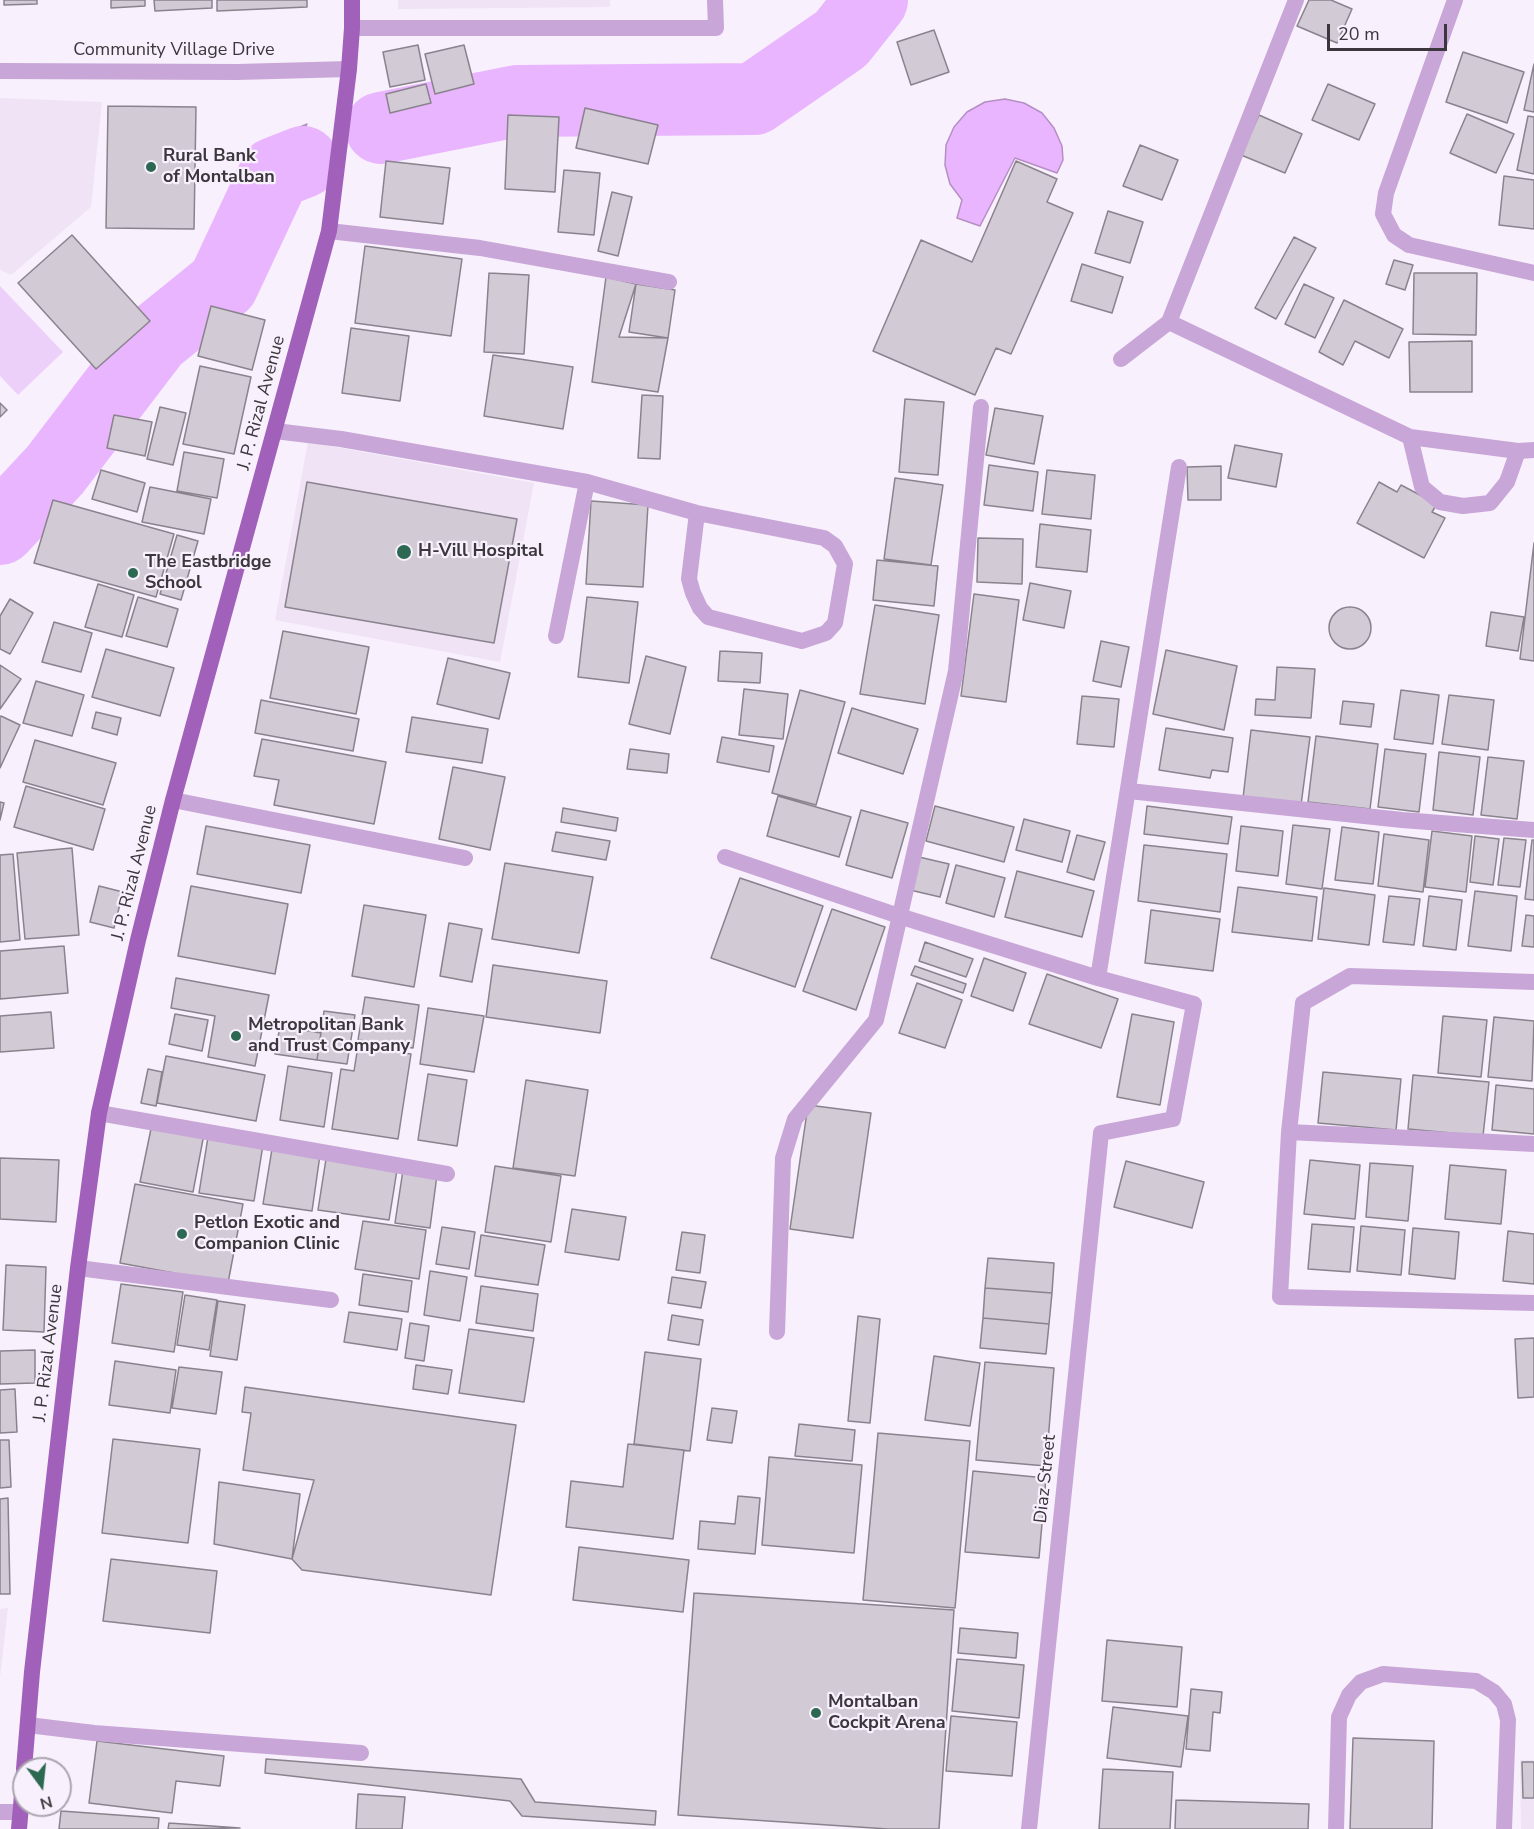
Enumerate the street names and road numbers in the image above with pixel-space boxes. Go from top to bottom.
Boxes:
street label: Community Village Drive [73,40,275,62]
street label: J. P. Rizal Avenue [234,333,290,473]
street label: J. P. Rizal Avenue [108,803,162,943]
street label: J. P. Rizal Avenue [30,1283,68,1423]
street label: Diaz Street [1031,1434,1061,1524]

